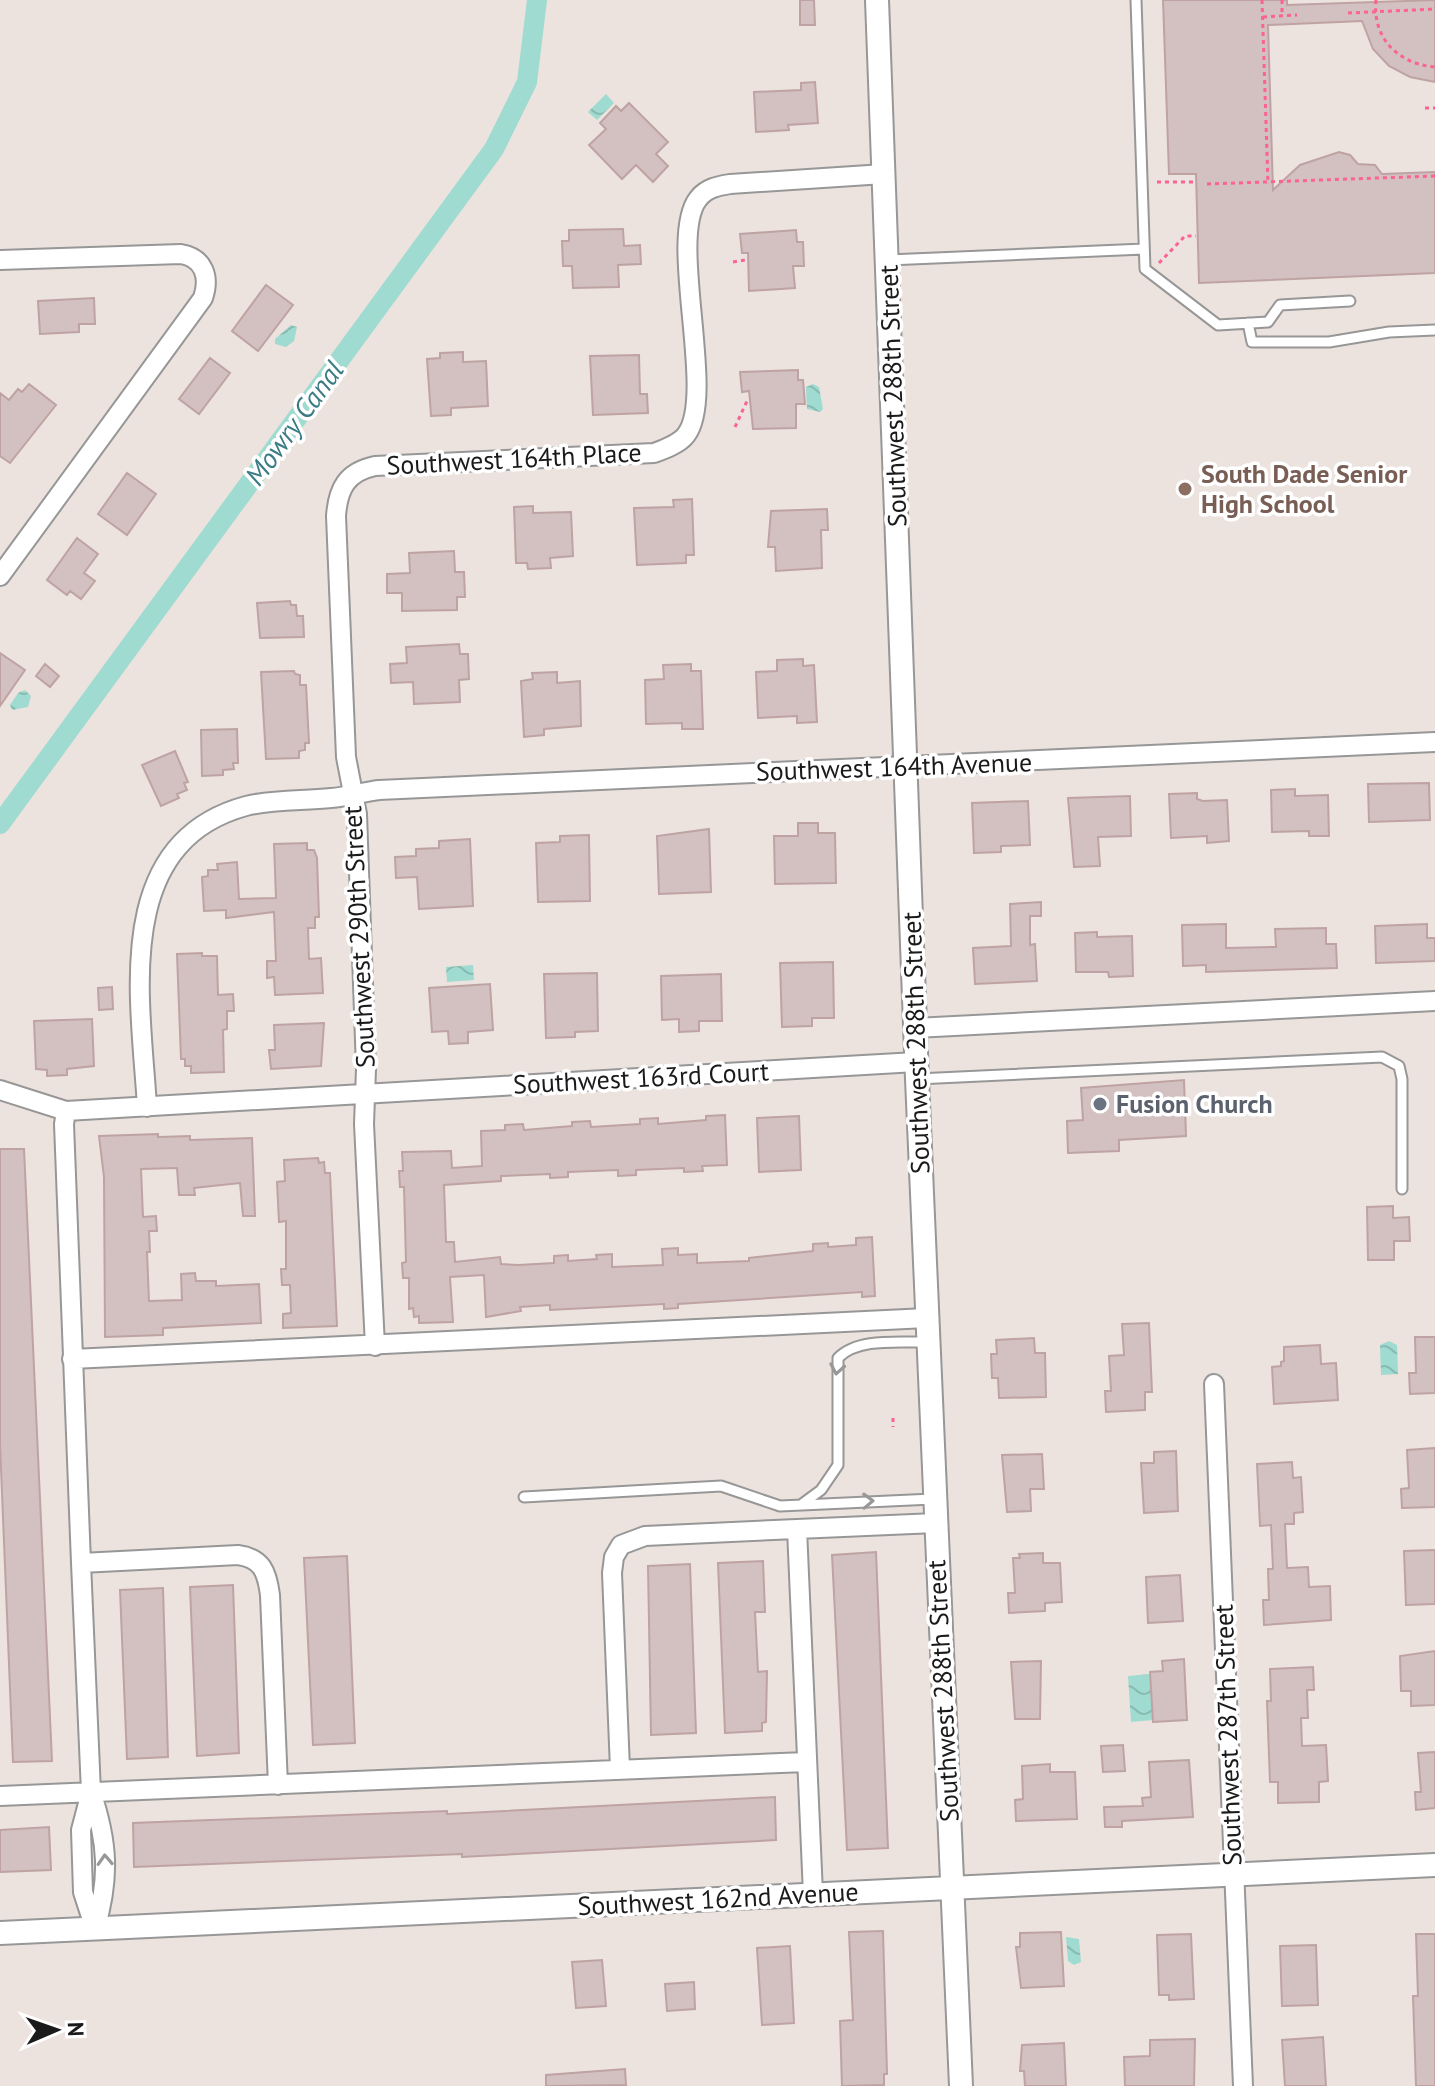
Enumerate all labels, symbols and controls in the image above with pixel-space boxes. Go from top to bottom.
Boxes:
street label: Southwest 288th Street [871,264,914,528]
water label: Mowry Canal [236,353,352,493]
street label: Southwest 164th Place [386,435,642,482]
place label: South Dade Senior High School [1201,457,1408,520]
marker: South Dade Senior High School [1176,480,1194,498]
street label: Southwest 164th Avenue [755,745,1033,788]
street label: Southwest 290th Street [335,805,382,1069]
street label: Southwest 288th Street [894,911,937,1175]
street label: Southwest 163rd Court [512,1054,770,1101]
place label: Fusion Church [1116,1087,1273,1120]
marker: Fusion Church [1091,1095,1109,1113]
one-way arrow [830,1363,847,1376]
one-way arrow [862,1493,875,1510]
street label: Southwest 288th Street [919,1559,966,1823]
street label: Southwest 287th Street [1206,1603,1249,1866]
one-way arrow [97,1853,114,1866]
street label: Southwest 162nd Avenue [577,1875,859,1922]
north arrow [16,1990,96,2070]
text: N [62,2022,90,2037]

